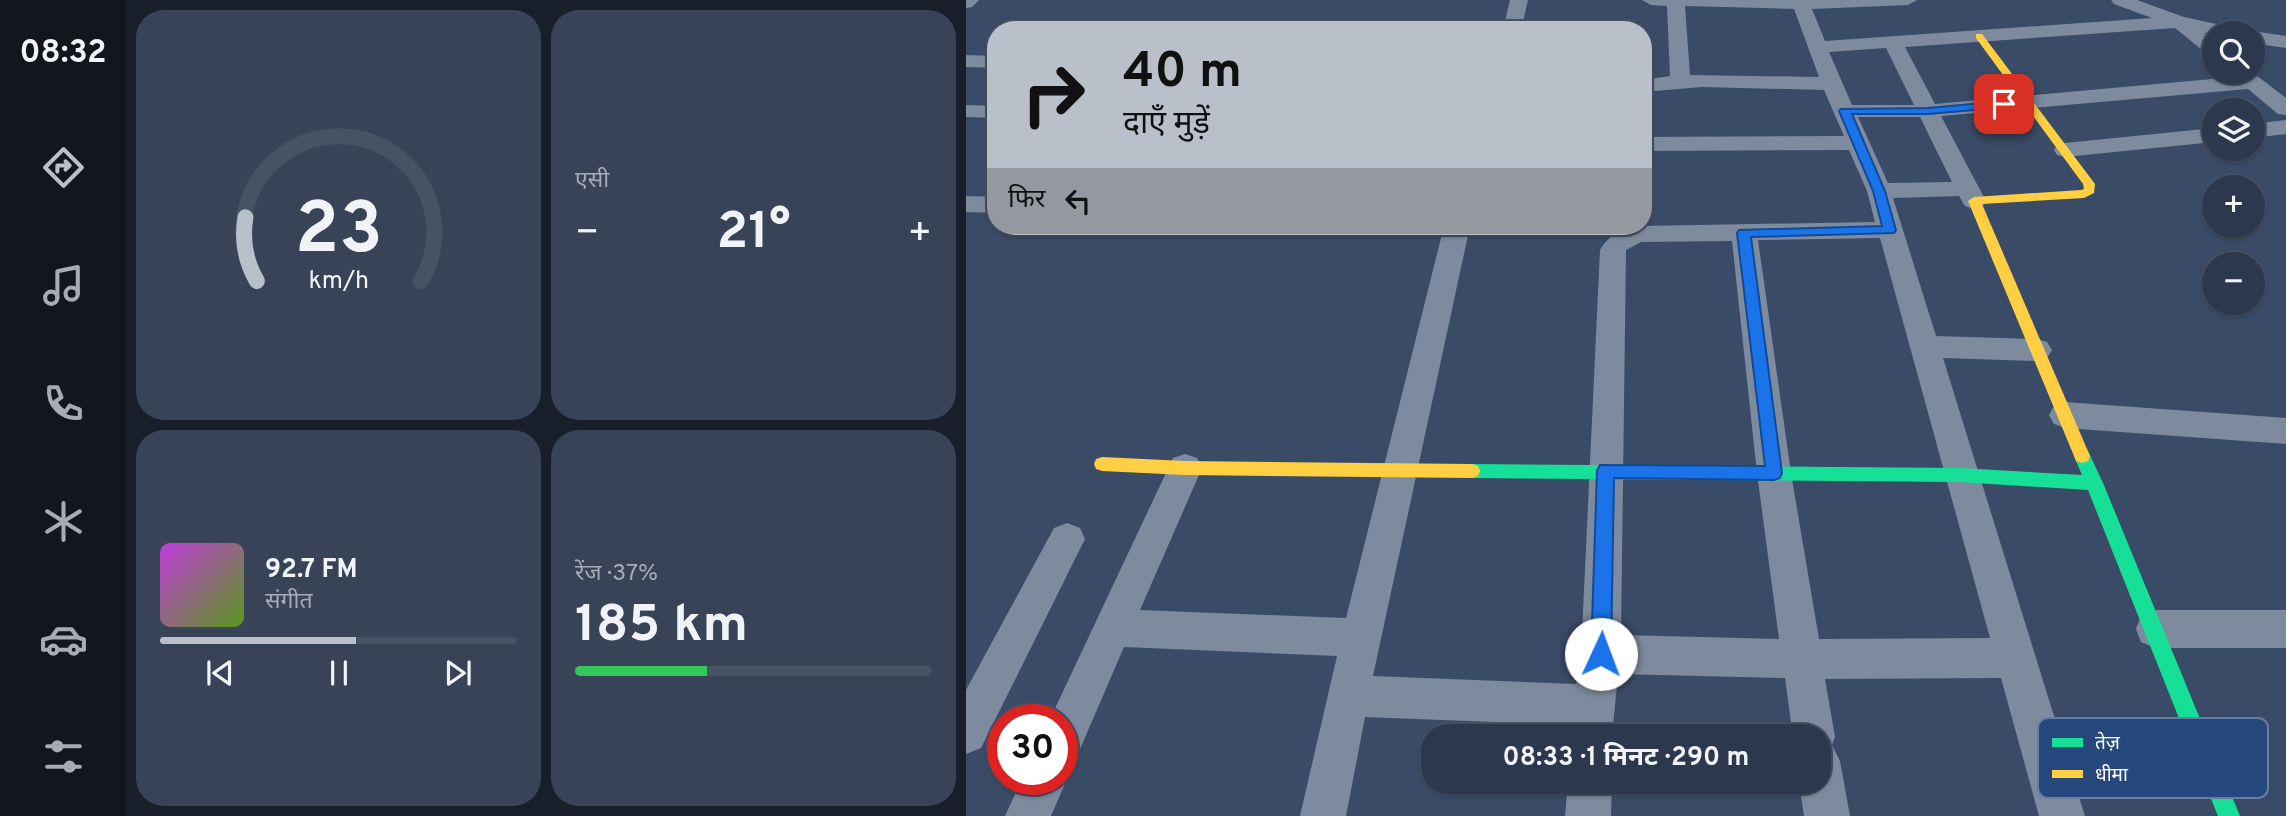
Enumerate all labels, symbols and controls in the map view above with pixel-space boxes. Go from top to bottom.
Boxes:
map controls [2202,21,2265,315]
button: search [2202,21,2265,84]
text: 08:32 [19,34,107,74]
text: 40 m [1123,43,1242,105]
icon: right [1008,49,1099,140]
pin [1974,74,2034,134]
icon: arrive [1985,85,2023,123]
button: layers [2202,98,2265,161]
text: दाएँ मुड़ें [1123,105,1210,145]
icon: directions [39,143,88,192]
text: एसी [575,167,609,196]
button: + [2202,175,2265,238]
icon: left [1059,182,1097,220]
text: फिर [1008,184,1045,217]
text: 23 [294,187,383,279]
text: 21° [716,201,791,267]
text: − [575,210,600,259]
text: + [907,210,932,259]
button: − [2202,252,2265,315]
icon: music [39,261,88,310]
text: km/h [308,266,369,298]
icon: phone [39,379,88,428]
icon: climate [39,497,88,546]
text: 92.7 FM [265,554,357,587]
text: रेंज · 37% [575,560,658,589]
text: संगीत [265,588,313,617]
text: 185 km [575,594,748,660]
icon: car [39,615,88,664]
position arrow [1564,617,1638,691]
icon: previous [201,654,239,692]
icon: pause [320,654,358,692]
icon: next [439,654,477,692]
speed limit sign: 30 [987,704,1078,795]
legend [2038,718,2268,798]
text: तेज़ [2095,731,2121,756]
icon: filters [39,732,88,781]
text: 08:33 · 1 मिनट · 290 m [1503,742,1749,775]
text: धीमा [2095,764,2129,788]

